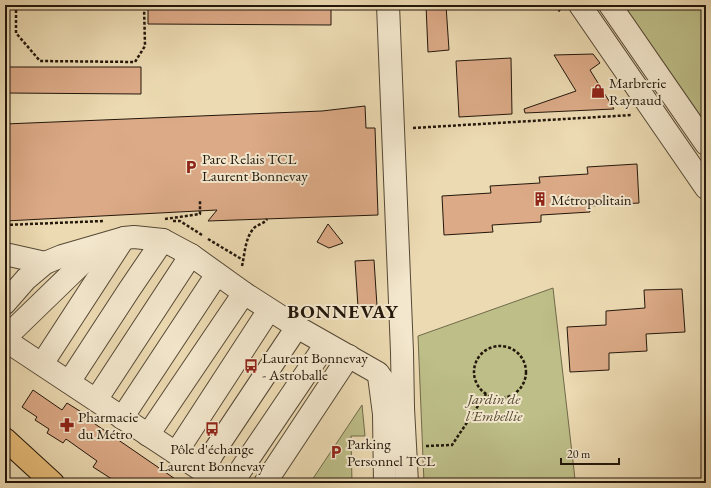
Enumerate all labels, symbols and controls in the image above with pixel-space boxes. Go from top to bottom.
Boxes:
place label: Marbrerie Raynaud [609,73,666,109]
shop icon: Marbrerie Raynaud [590,83,606,99]
place label: Parc Relais TCL Laurent Bonnevay [202,149,308,185]
parking icon: Parc Relais TCL Laurent Bonnevay [183,159,199,175]
place label: Métropolitain [551,190,632,209]
building icon: Métropolitain [532,191,548,207]
district label: BONNEVAY [287,299,399,324]
place label: Laurent Bonnevay - Astroballe [262,348,368,384]
bus stop icon: Laurent Bonnevay - Astroballe [243,358,259,374]
park label: Jardin de l'Embellie [465,389,523,425]
place label: Pharmacie du Métro [78,407,138,443]
pharmacy icon: Pharmacie du Métro [59,417,75,433]
bus stop icon: Pôle d'échange Laurent Bonnevay [204,421,220,437]
place label: Parking Personnel TCL [347,434,435,470]
place label: Pôle d'échange Laurent Bonnevay [159,439,265,475]
scale bar [561,440,619,466]
parking icon: Parking Personnel TCL [328,444,344,460]
text: 20 m [567,446,591,462]

